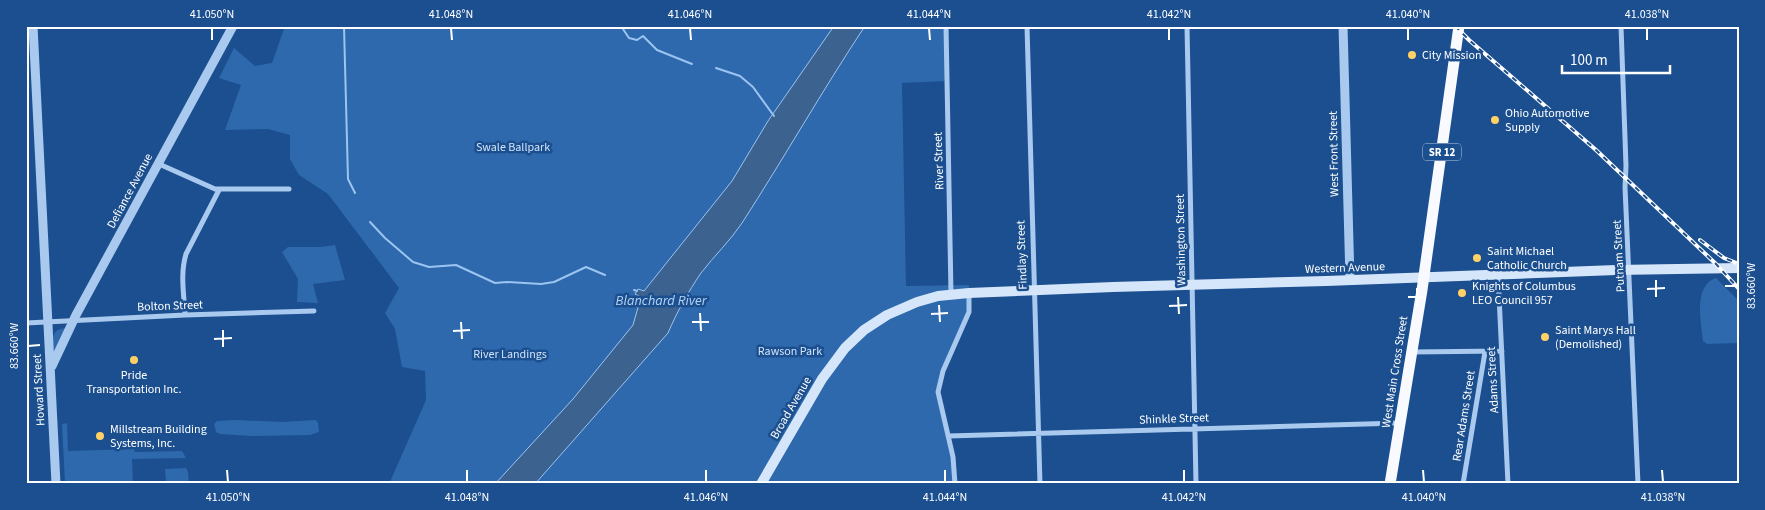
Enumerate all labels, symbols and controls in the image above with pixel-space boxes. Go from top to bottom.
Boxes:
text: 41.050°N [190,6,234,23]
text: 41.048°N [429,6,473,23]
text: 41.046°N [668,6,712,23]
text: 41.044°N [907,6,951,23]
text: 41.042°N [1147,6,1191,23]
text: 41.040°N [1386,6,1430,23]
text: 41.038°N [1625,6,1669,23]
scale bar [1562,42,1670,74]
place label: City Mission [1422,47,1482,64]
marker: City Mission [1406,49,1418,61]
text: 100 m [1570,50,1608,71]
place label: Ohio Automotive Supply [1505,105,1590,136]
street label: West Front Street [1325,111,1343,197]
marker: Ohio Automotive Supply [1489,114,1501,126]
street label: River Street [929,132,949,190]
park label: Swale Ballpark [476,139,550,156]
road number: SR 12 [1423,144,1461,160]
street label: Defiance Avenue [103,150,157,232]
street label: Washington Street [1172,194,1190,286]
street label: Putnam Street [1609,219,1629,293]
street label: Findlay Street [1012,220,1032,290]
place label: Saint Michael Catholic Church [1487,243,1567,274]
marker: Saint Michael Catholic Church [1471,252,1483,264]
street label: Western Avenue [1305,258,1385,278]
text: 83.660°W [1743,262,1760,309]
place label: Knights of Columbus LEO Council 957 [1472,278,1576,309]
marker: Knights of Columbus LEO Council 957 [1456,287,1468,299]
water label: Blanchard River [616,291,708,311]
street label: Bolton Street [137,296,203,316]
street label: West Main Cross Street [1378,315,1412,429]
text: 83.660°W [6,322,23,369]
place label: Saint Marys Hall (Demolished) [1555,322,1636,353]
marker: Saint Marys Hall (Demolished) [1539,331,1551,343]
park label: Rawson Park [758,343,822,360]
park label: River Landings [473,346,547,363]
street label: Adams Street [1483,346,1503,414]
street label: Howard Street [29,354,49,426]
marker: Pride Transportation Inc. [128,354,140,366]
place label: Pride Transportation Inc. [86,367,182,398]
street label: Rear Adams Street [1448,369,1480,463]
street label: Broad Avenue [766,374,816,442]
street label: Shinkle Street [1139,409,1209,429]
place label: Millstream Building Systems, Inc. [110,421,207,452]
marker: Millstream Building Systems, Inc. [94,430,106,442]
text: 41.050°N [206,489,250,506]
text: 41.048°N [445,489,489,506]
text: 41.046°N [684,489,728,506]
text: 41.044°N [923,489,967,506]
text: 41.042°N [1162,489,1206,506]
text: 41.040°N [1402,489,1446,506]
text: 41.038°N [1641,489,1685,506]

